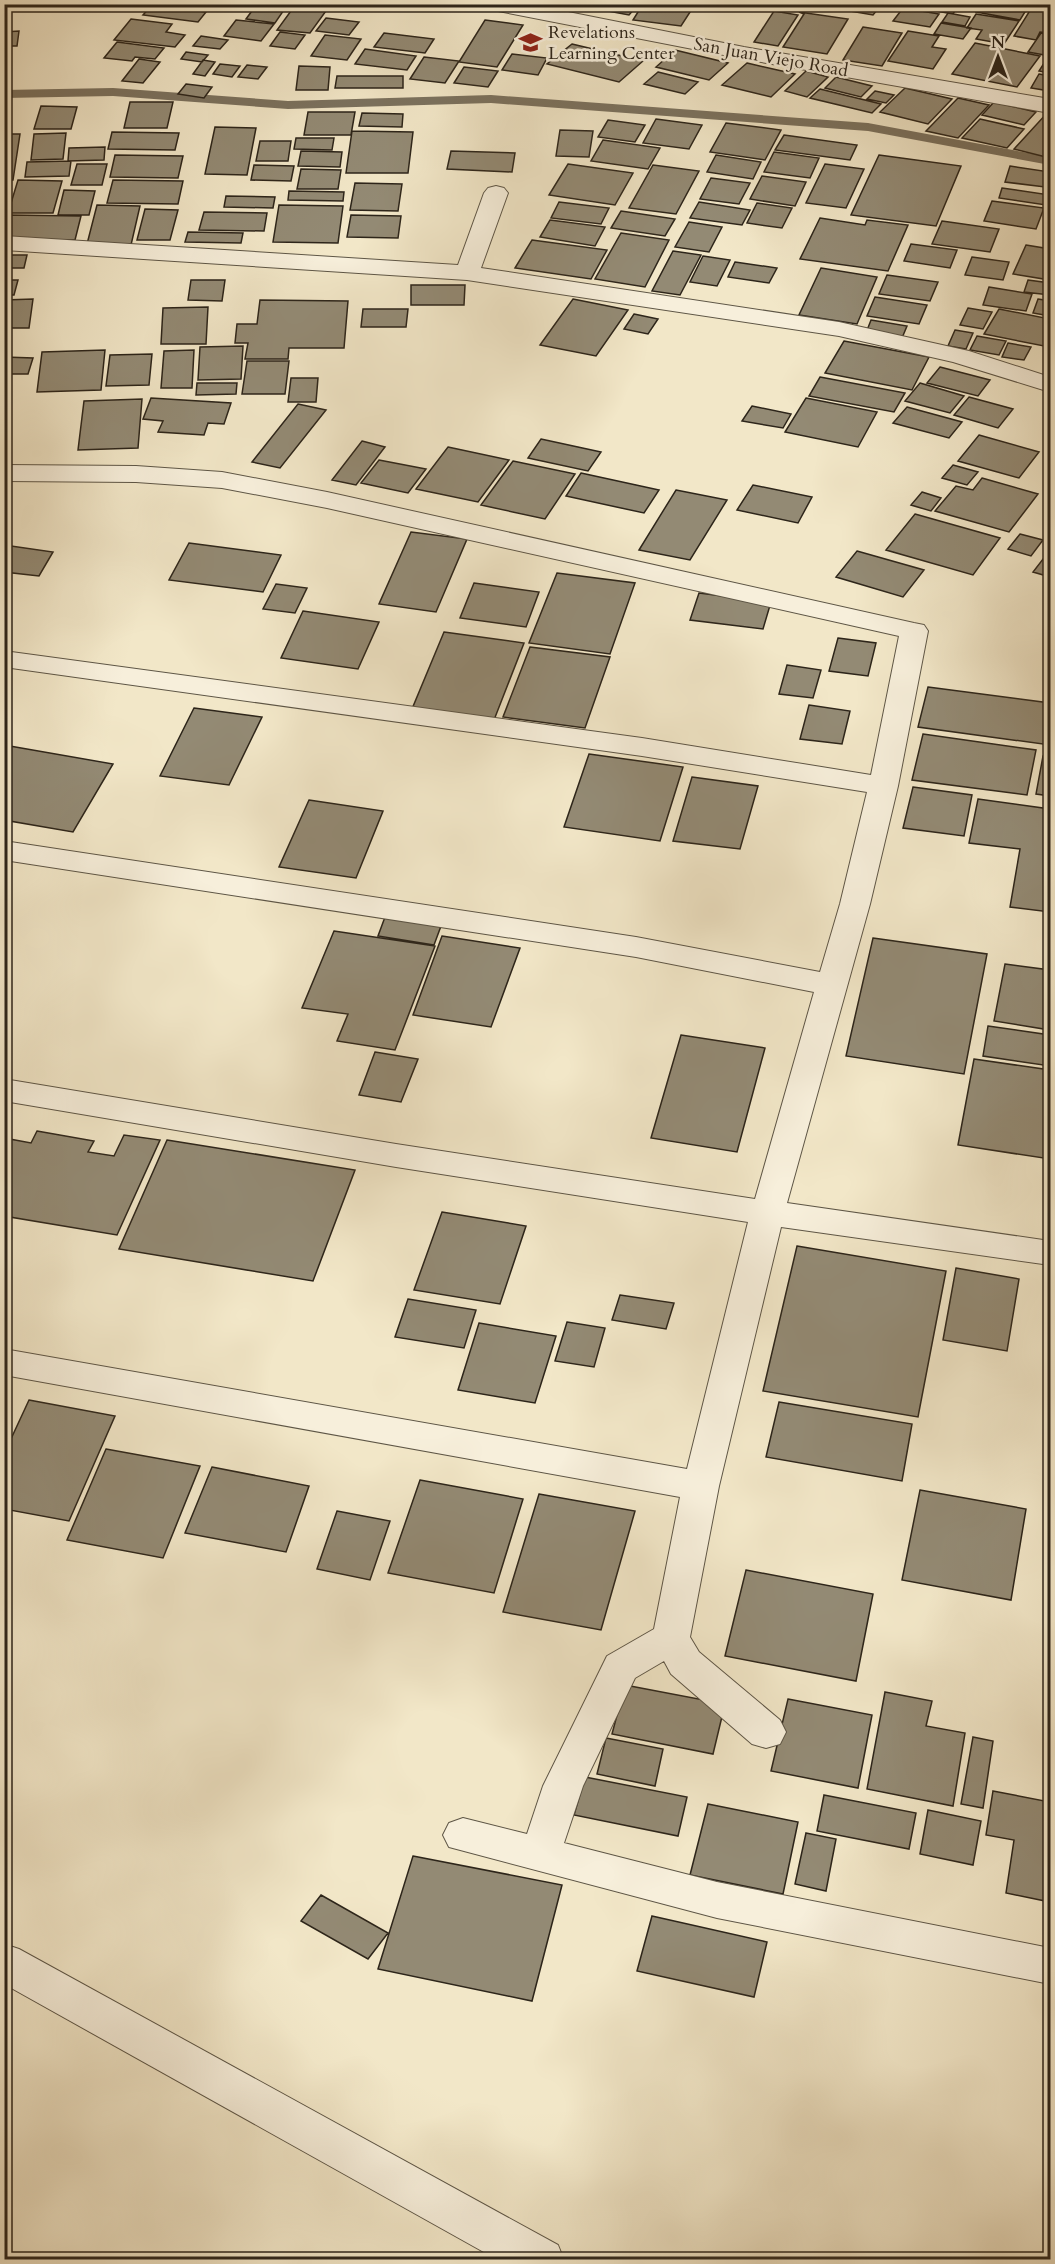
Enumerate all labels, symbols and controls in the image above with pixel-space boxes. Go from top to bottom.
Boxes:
place label: Revelations Learning Center [548,20,675,66]
north arrow [968,27,1028,87]
school or university icon: Revelations Learning Center [517,29,543,55]
street label: San Juan Viejo Road [692,32,850,83]
text: N [991,32,1005,54]

